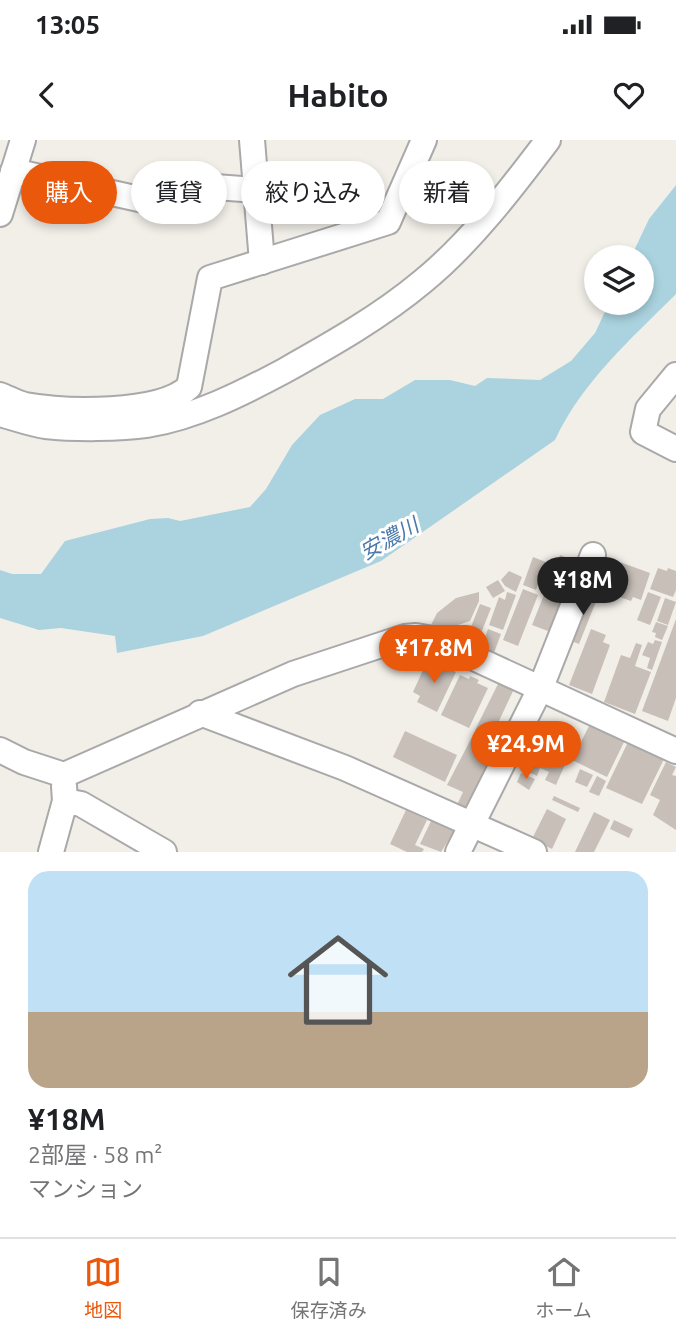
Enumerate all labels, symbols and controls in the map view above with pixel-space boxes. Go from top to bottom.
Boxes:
text: 13:05 [35,10,100,39]
icon: back [28,76,66,114]
icon: heart [610,76,648,114]
text: Habito [287,77,389,113]
chip: 購入 [21,161,117,224]
chip: 賃貸 [131,161,227,224]
chip: 絞り込み [241,161,385,224]
chip: 新着 [399,161,495,224]
map controls [584,245,654,315]
button: layers [584,245,654,315]
water label: 安濃川 [356,511,424,564]
pin: ¥18M [542,558,624,617]
text: ¥18M [553,567,613,592]
pin: ¥17.8M [377,626,491,685]
text: ¥17.8M [395,635,473,660]
pin: ¥24.9M [469,722,583,781]
text: ¥24.9M [487,731,565,756]
icon: home [275,917,401,1043]
text: ¥18M [28,1102,105,1136]
text: 2部屋 · 58 m² [28,1142,162,1167]
text: マンション [28,1176,143,1201]
tab: 地図 [84,1253,122,1322]
tab: 保存済み [291,1253,367,1322]
tab: ホーム [535,1253,592,1322]

